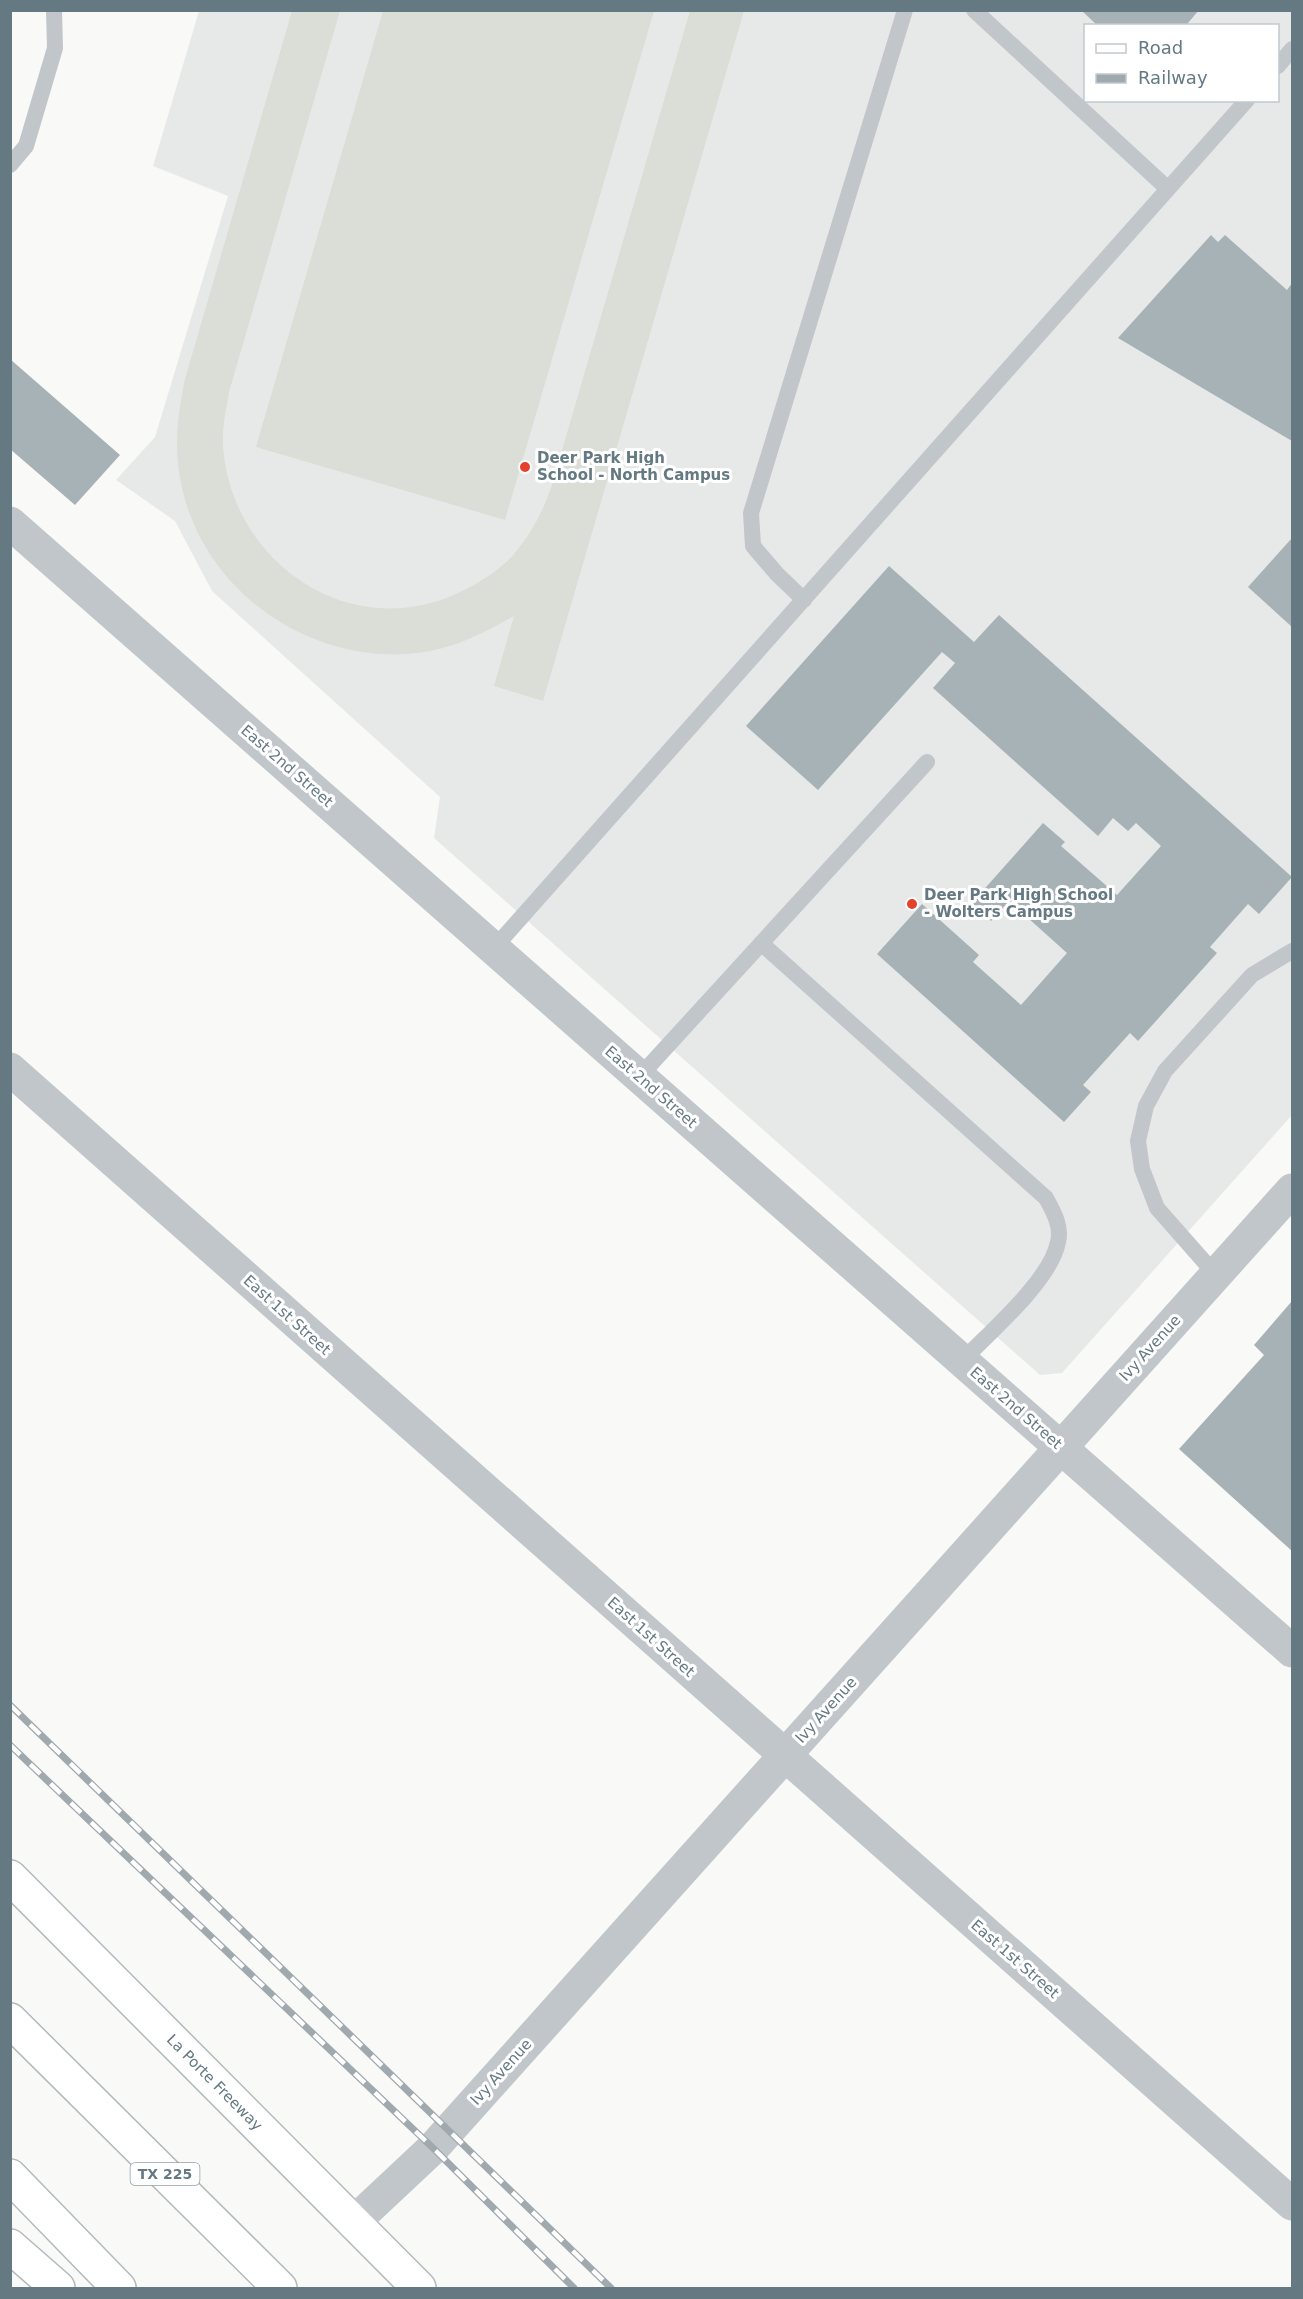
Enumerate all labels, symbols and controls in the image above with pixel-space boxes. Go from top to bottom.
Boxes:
legend [1084,24,1279,102]
text: Road [1138,37,1183,58]
text: Railway [1138,67,1208,88]
place label: Deer Park High School - North Campus [537,449,730,484]
marker: Deer Park High School - North Campus [518,460,532,474]
street label: East 2nd Street [237,721,337,811]
place label: Deer Park High School - Wolters Campus [924,886,1113,921]
marker: Deer Park High School - Wolters Campus [905,897,919,911]
street label: East 2nd Street [601,1042,701,1132]
street label: East 1st Street [240,1271,334,1359]
street label: Ivy Avenue [1116,1311,1184,1385]
street label: East 2nd Street [966,1363,1066,1453]
street label: East 1st Street [604,1593,698,1681]
street label: Ivy Avenue [792,1673,860,1747]
street label: East 1st Street [967,1916,1063,2002]
street label: La Porte Freeway [163,2031,266,2134]
street label: Ivy Avenue [467,2035,535,2109]
road number: TX 225 [130,2163,200,2185]

